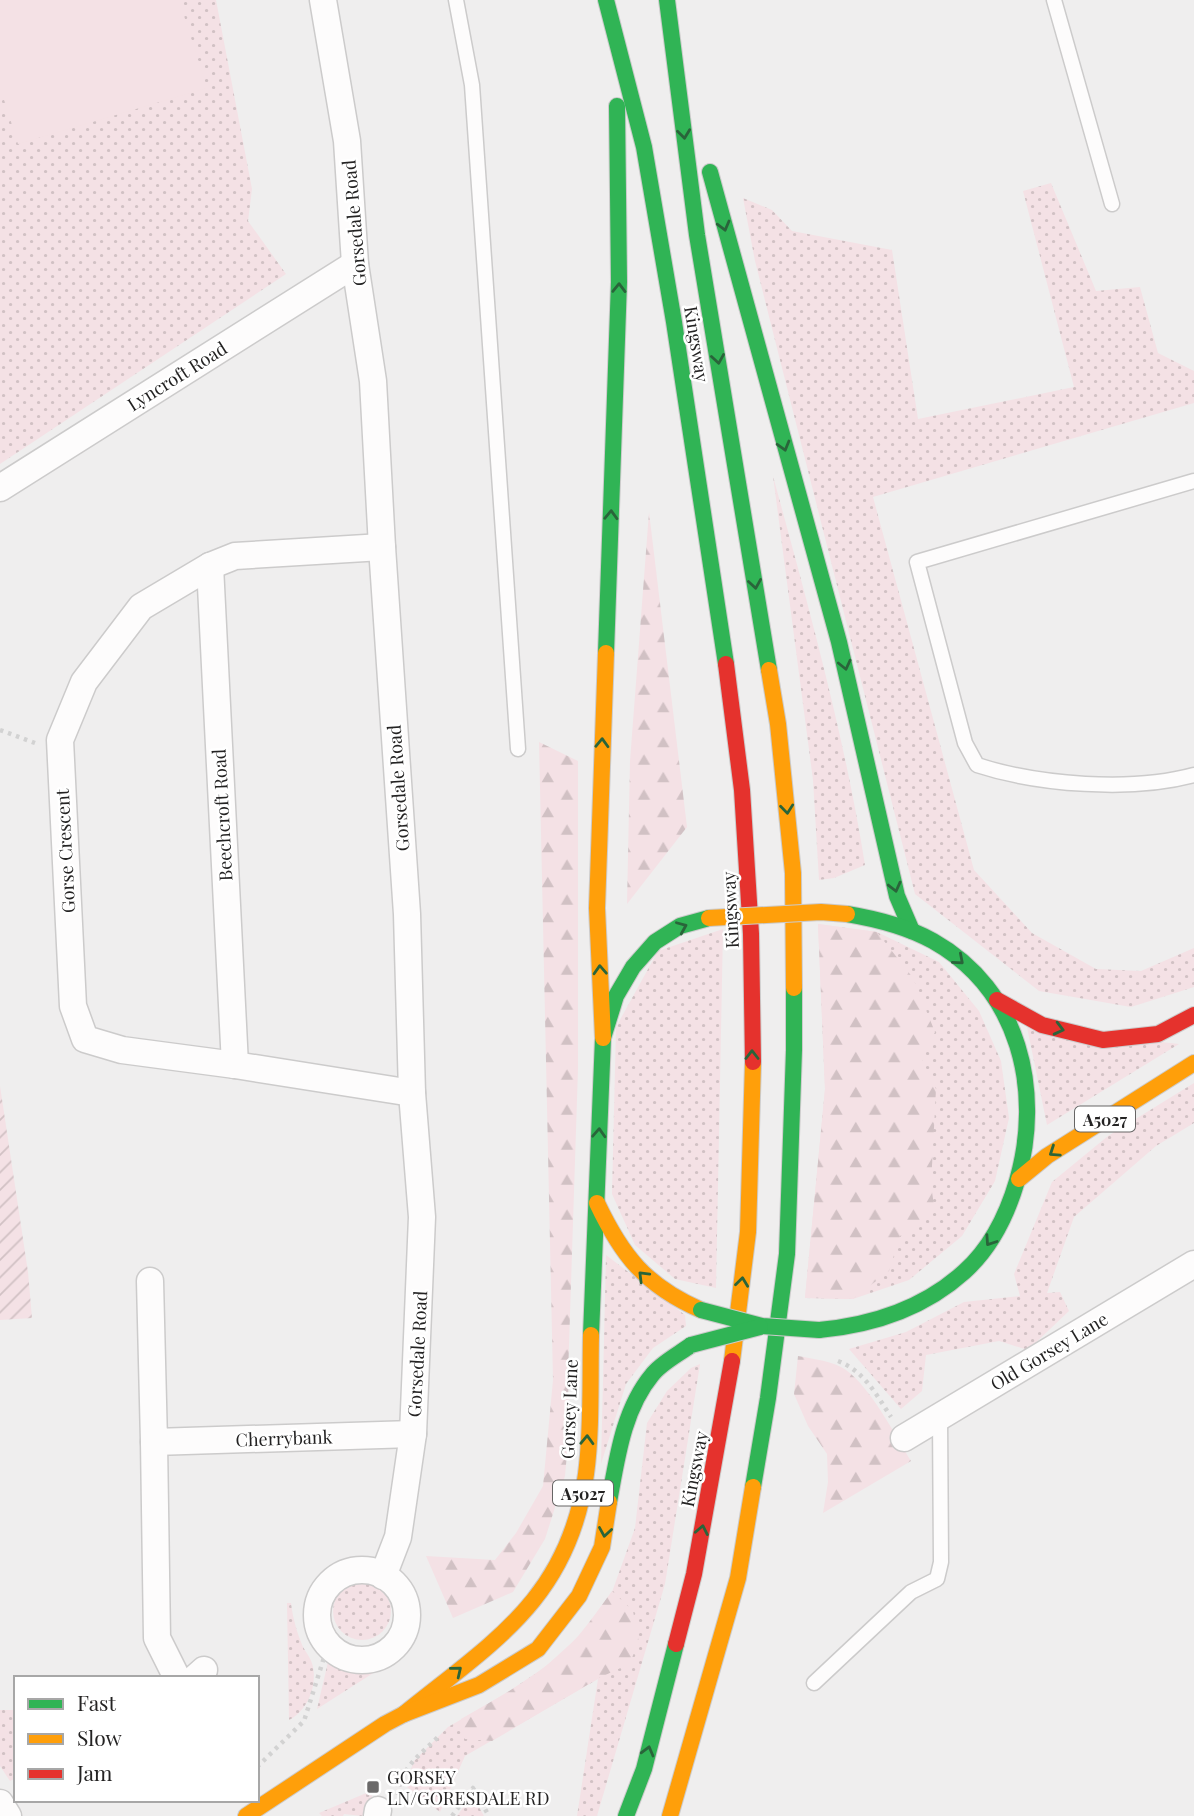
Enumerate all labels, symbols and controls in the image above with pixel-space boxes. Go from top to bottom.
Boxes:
one-way arrow [677,128,692,140]
street label: Gorsedale Road [336,158,371,287]
one-way arrow [716,220,730,232]
one-way arrow [611,282,627,293]
street label: Kingsway [679,304,715,384]
street label: Lyncroft Road [123,336,232,416]
one-way arrow [710,353,725,365]
one-way arrow [776,439,791,451]
one-way arrow [603,510,618,521]
one-way arrow [747,578,762,590]
one-way arrow [836,659,851,671]
street label: Gorsedale Road [382,723,414,852]
one-way arrow [594,737,609,748]
street label: Beechcroft Road [207,748,237,882]
street label: Gorse Crescent [50,788,80,914]
one-way arrow [779,803,794,815]
street label: Kingsway [716,871,744,949]
one-way arrow [887,881,901,893]
one-way arrow [674,921,687,935]
one-way arrow [951,952,964,964]
one-way arrow [593,964,608,975]
one-way arrow [1052,1021,1064,1035]
one-way arrow [744,1049,760,1059]
road number: A5027 [1075,1106,1135,1132]
one-way arrow [592,1128,607,1139]
one-way arrow [1049,1144,1062,1156]
one-way arrow [986,1233,998,1246]
one-way arrow [638,1271,651,1284]
one-way arrow [734,1276,749,1288]
street label: Gorsedale Road [402,1290,432,1418]
street label: Old Gorsey Lane [986,1306,1112,1396]
street label: Gorsey Lane [555,1359,583,1459]
street label: Cherrybank [235,1424,333,1452]
street label: Kingsway [675,1429,713,1509]
one-way arrow [580,1435,595,1446]
road number: A5027 [553,1480,613,1506]
one-way arrow [694,1525,709,1536]
one-way arrow [598,1526,613,1538]
one-way arrow [449,1666,461,1679]
legend [14,1676,259,1802]
text: Fast [77,1688,116,1716]
text: Slow [77,1723,122,1751]
one-way arrow [640,1746,654,1758]
text: Jam [76,1758,113,1786]
place label: GORSEY LN/GORESDALE RD [387,1765,550,1810]
marker: GORSEY LN/GORESDALE RD [365,1779,381,1795]

